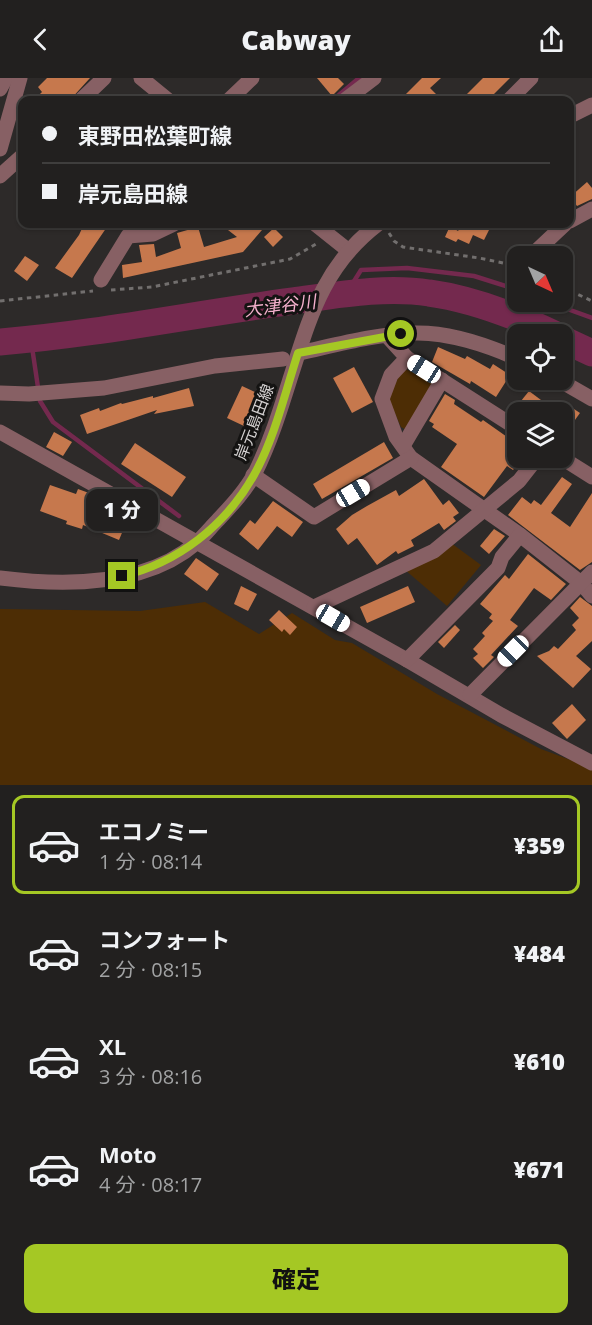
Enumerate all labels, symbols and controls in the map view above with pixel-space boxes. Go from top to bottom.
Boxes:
text: Cabway [241,21,351,58]
icon: back [24,23,57,56]
icon: share [535,23,568,56]
text: 東野田松葉町線 [78,120,232,150]
text: 岸元島田線 [78,178,188,208]
north arrow [507,246,573,312]
map controls [507,246,573,468]
water label: 大津谷川 [243,288,319,321]
route start [387,320,414,347]
button: locate [507,324,573,390]
car [404,352,444,386]
street label: 岸元島田線 [229,381,279,463]
button: layers [507,402,573,468]
car [333,476,373,510]
callout: 1 分 [86,489,158,531]
text: 1 分 [104,496,140,523]
route end [108,562,135,589]
car [313,601,353,635]
car [494,632,532,670]
text: エコノミー [99,816,209,846]
icon: car [27,818,81,872]
text: ¥359 [513,830,565,860]
text: 1 分 · 08:14 [99,848,202,875]
text: コンフォート [99,924,230,954]
icon: car [27,926,81,980]
text: ¥484 [513,938,565,968]
text: 2 分 · 08:15 [99,956,202,983]
text: XL [99,1031,126,1061]
icon: car [27,1034,81,1088]
text: ¥610 [513,1046,565,1076]
text: 3 分 · 08:16 [99,1063,202,1090]
text: Moto [99,1139,157,1169]
icon: car [27,1142,81,1196]
text: ¥671 [513,1154,565,1184]
text: 4 分 · 08:17 [99,1171,202,1198]
button: 確定 [24,1244,568,1313]

